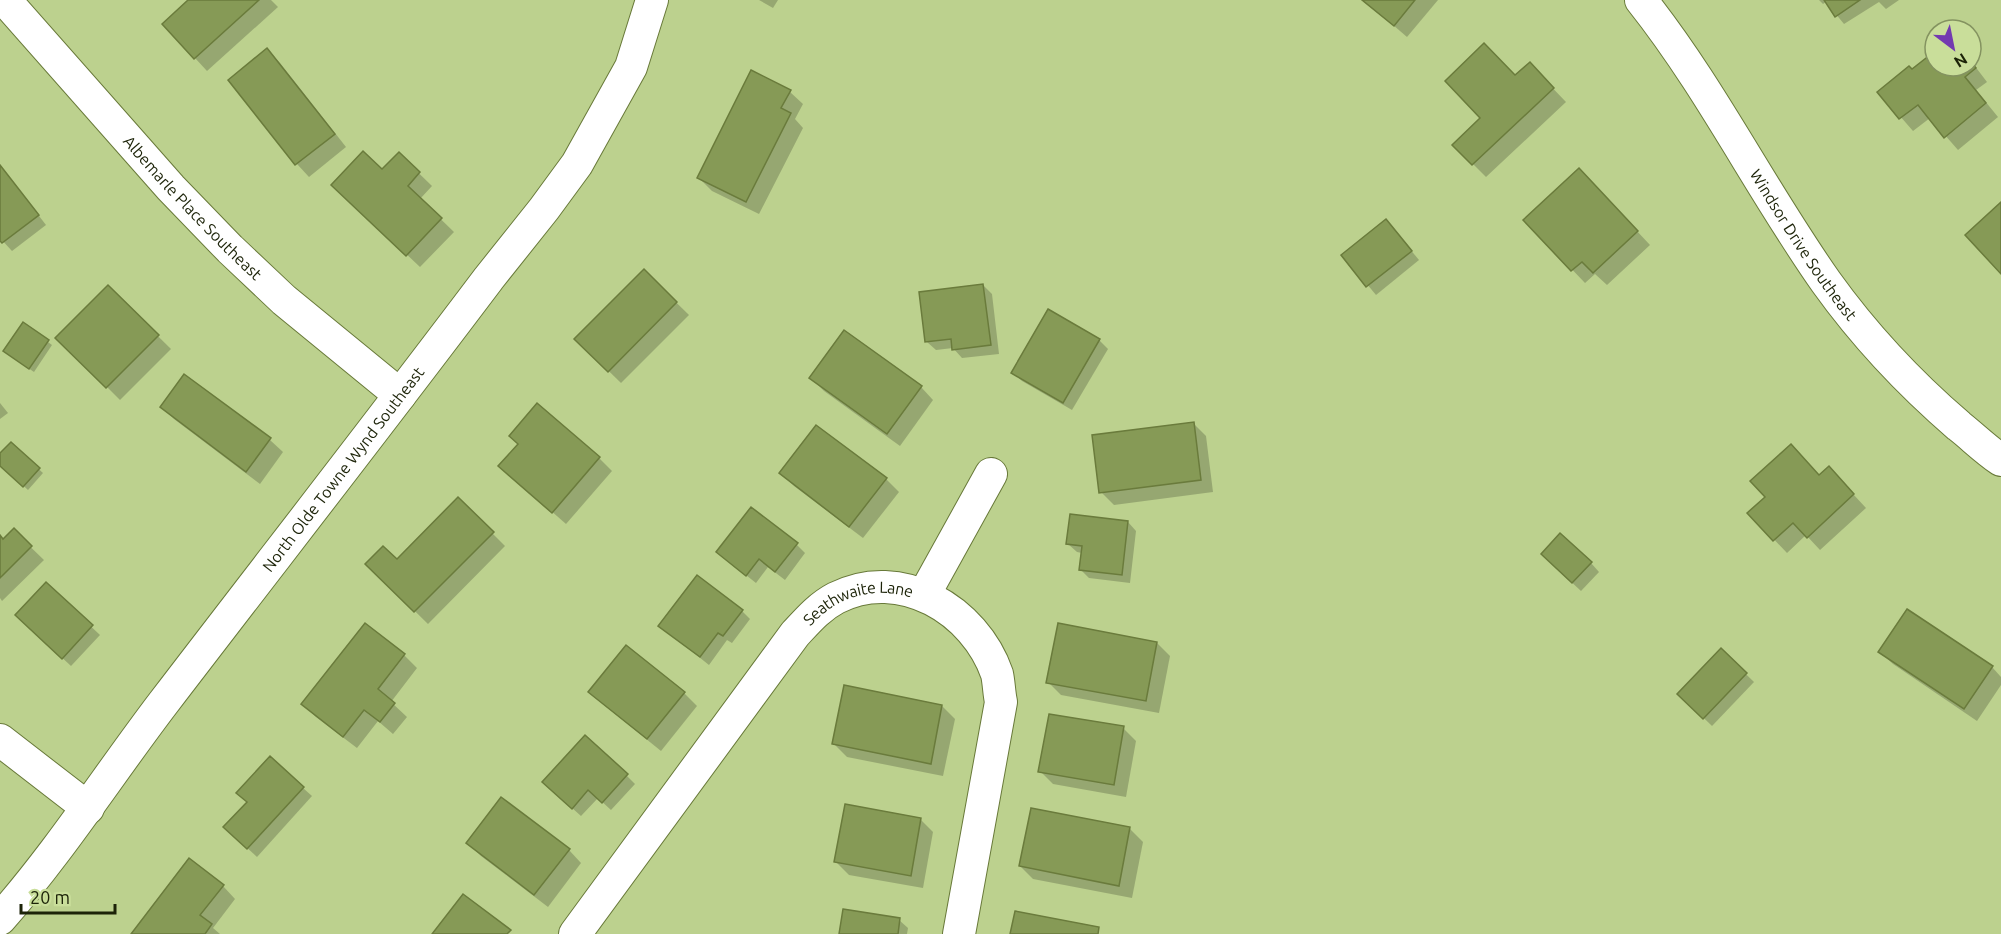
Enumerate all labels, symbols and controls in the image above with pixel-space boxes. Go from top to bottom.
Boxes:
north arrow [1923,18,1983,78]
text: N [1951,50,1971,72]
street label: Albemarle Place Southeast [120,132,266,284]
street label: Windsor Drive Southeast [1747,166,1861,324]
street label: North Olde Towne Wynd Southeast [259,362,428,575]
street label: Seathwaite Lane [799,578,916,629]
scale bar [21,877,116,915]
text: 20 m [30,887,70,907]

